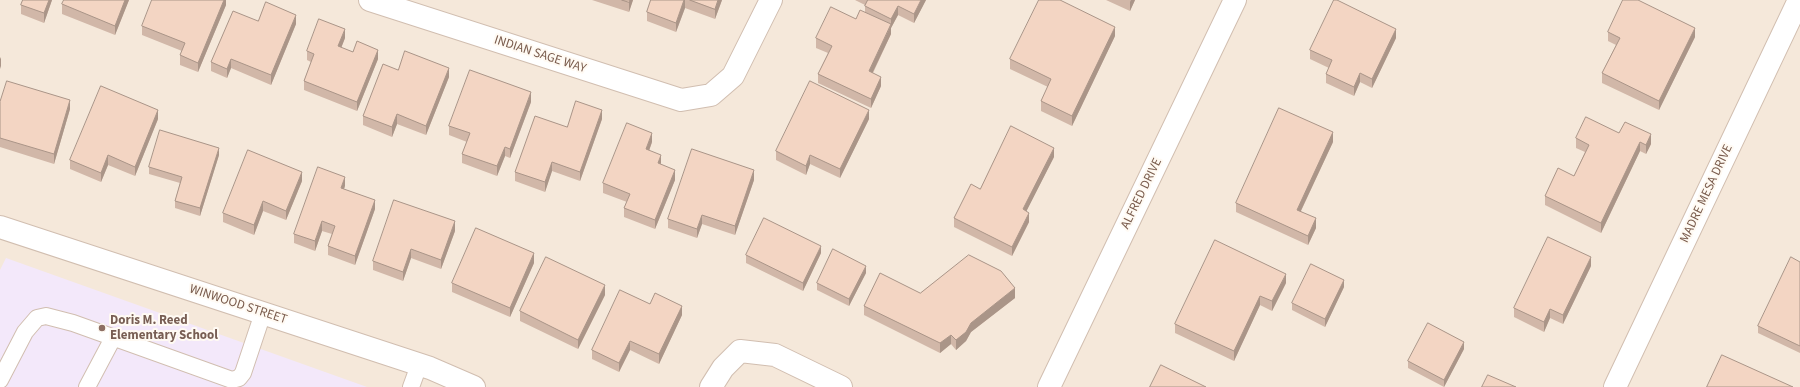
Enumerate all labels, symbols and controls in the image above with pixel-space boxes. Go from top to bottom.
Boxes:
street label: INDIAN SAGE WAY [492,33,588,77]
street label: MADRE MESA DRIVE [1677,142,1737,246]
street label: ALFRED DRIVE [1118,156,1166,232]
street label: WINWOOD STREET [187,282,289,328]
place label: Doris M. Reed Elementary School [110,313,218,344]
marker: Doris M. Reed Elementary School [97,323,107,333]

